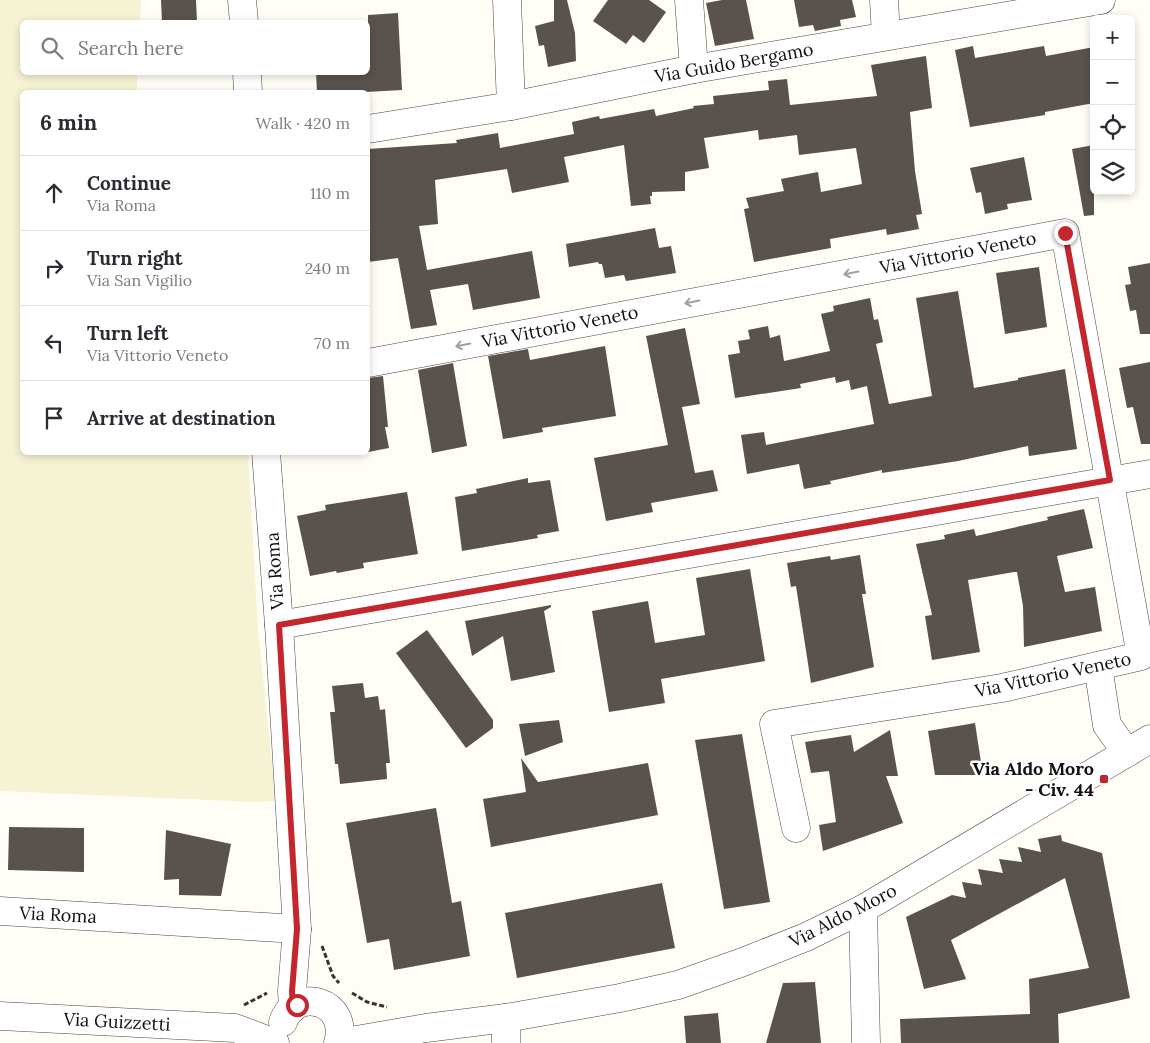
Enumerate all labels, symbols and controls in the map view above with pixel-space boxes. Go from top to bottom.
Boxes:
map controls [1090,15,1135,195]
button: + [1090,15,1135,60]
search box [20,20,370,75]
icon: search [38,34,66,62]
text: Search here [78,36,184,60]
street label: Via Guido Bergamo [652,37,815,88]
button: − [1090,60,1135,105]
button: locate [1090,105,1135,150]
text: 6 min [40,109,97,136]
text: Walk · 420 m [255,113,350,133]
button: layers [1090,150,1135,195]
text: Continue [87,171,171,195]
icon: ahead [40,179,68,207]
text: 110 m [310,183,350,203]
text: Via Roma [87,195,156,215]
route end [1054,222,1077,245]
street label: Via Vittorio Veneto [877,226,1038,279]
text: Turn right [87,246,183,270]
icon: right [40,254,68,282]
text: 240 m [305,258,350,278]
one-way arrow [844,268,860,278]
text: Via San Vigilio [87,270,192,290]
one-way arrow [684,298,700,308]
street label: Via Vittorio Veneto [479,300,640,353]
text: Turn left [87,321,168,345]
icon: left [40,329,68,357]
text: 70 m [314,333,350,353]
one-way arrow [456,341,472,351]
text: Via Vittorio Veneto [87,345,228,365]
icon: arrive [40,404,68,432]
text: Arrive at destination [87,406,276,430]
street label: Via Roma [260,531,289,612]
street label: Via Vittorio Veneto [972,647,1133,702]
place label: Via Aldo Moro - Civ. 44 [972,757,1094,801]
marker: Via Aldo Moro - Civ. 44 [1098,773,1110,785]
street label: Via Aldo Moro [784,879,901,953]
street label: Via Roma [18,901,97,928]
route start [286,994,309,1017]
street label: Via Guizzetti [62,1007,171,1036]

